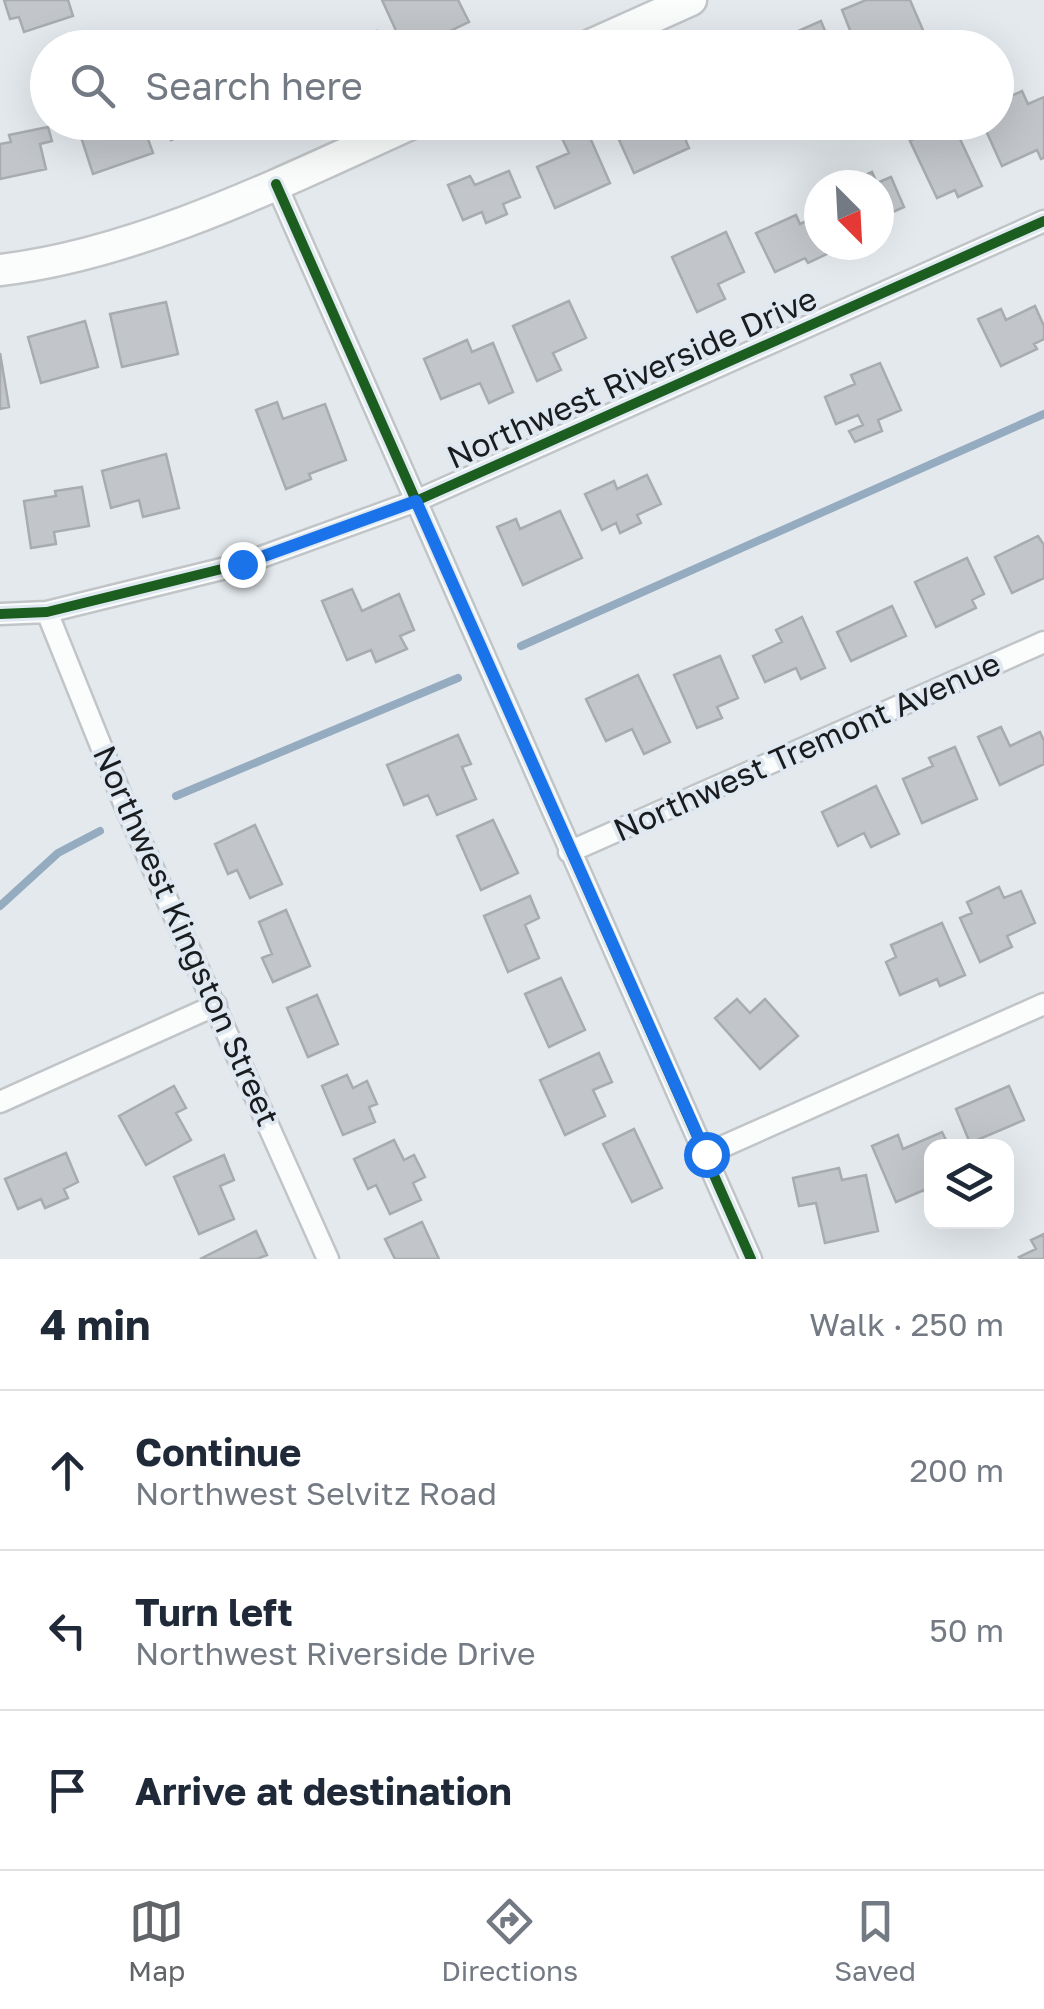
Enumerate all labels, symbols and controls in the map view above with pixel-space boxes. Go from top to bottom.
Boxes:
search box [30,30,1014,140]
icon: search [65,58,120,113]
text: Search here [145,63,363,108]
north arrow [804,170,894,260]
street label: Northwest Riverside Drive [441,278,822,476]
route end [220,542,266,588]
street label: Northwest Tremont Avenue [607,644,1006,849]
street label: Northwest Kingston Street [86,740,288,1132]
route start [684,1132,730,1178]
map controls [924,1139,1014,1229]
button: layers [924,1139,1014,1229]
text: 4 min [40,1299,150,1349]
text: Walk · 250 m [809,1305,1004,1343]
text: Continue [135,1429,301,1474]
icon: ahead [40,1443,95,1498]
text: 200 m [909,1451,1004,1489]
text: Northwest Selvitz Road [135,1474,497,1512]
text: Turn left [135,1589,293,1634]
icon: left [40,1603,95,1658]
text: 50 m [929,1611,1004,1649]
text: Northwest Riverside Drive [135,1634,535,1672]
icon: arrive [40,1763,95,1818]
text: Arrive at destination [135,1768,512,1813]
tab: Map [128,1894,185,1987]
tab: Directions [441,1894,578,1987]
tab: Saved [834,1894,916,1987]

